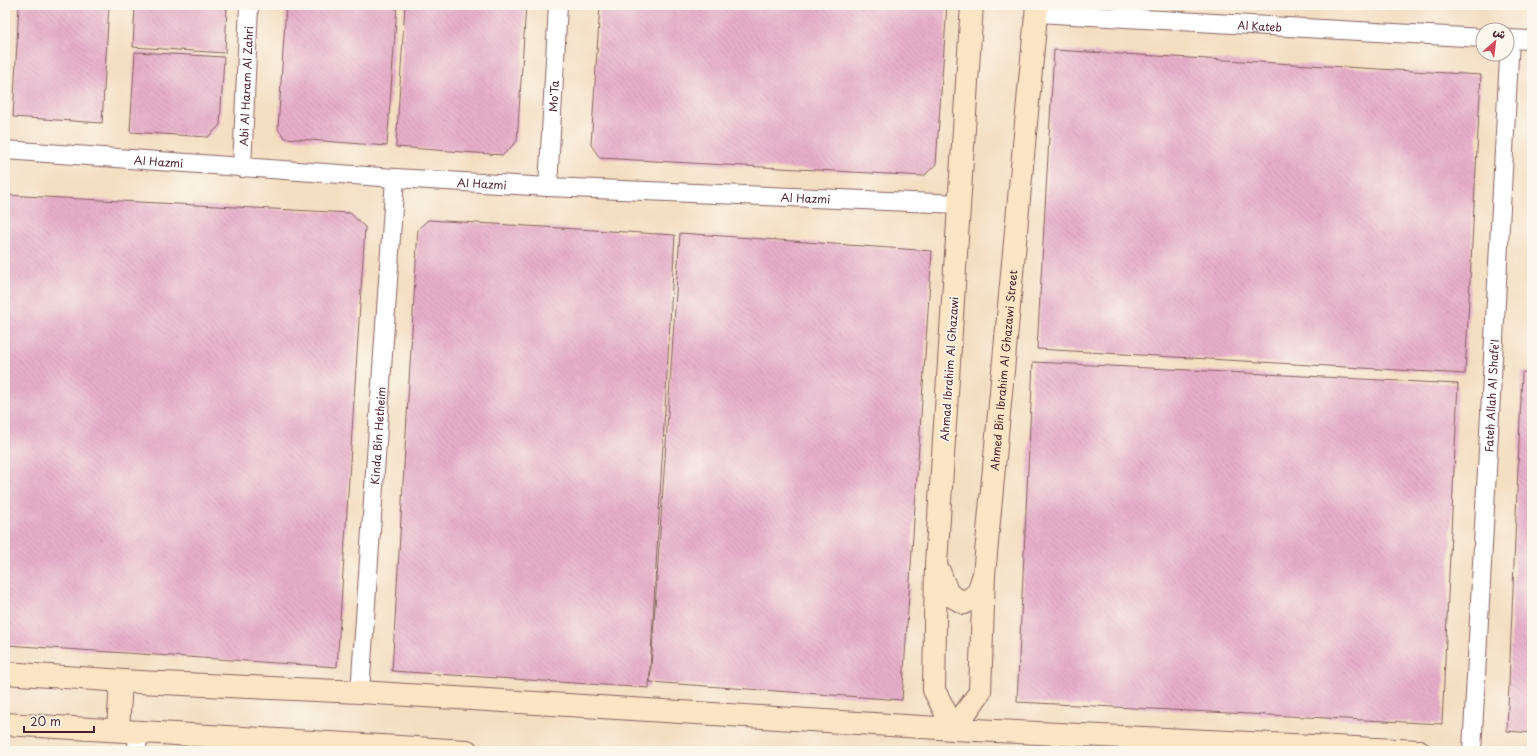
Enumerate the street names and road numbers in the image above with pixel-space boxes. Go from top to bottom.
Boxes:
street label: Al Kateb [1237,16,1282,35]
street label: Abi Al Haram Al Zahri [234,26,257,147]
street label: Mo'Ta [544,80,562,112]
street label: Al Hazmi [133,151,184,171]
street label: Al Hazmi [457,173,507,193]
street label: Al Hazmi [780,188,831,207]
street label: Ahmed Bin Ibrahim Al Ghazawi Street [985,268,1021,471]
street label: Ahmad Ibrahim Al Ghazawi [935,296,963,442]
street label: Fateh Allah Al Shafe'I [1479,338,1502,453]
street label: Kinda Bin Hetheim [366,386,389,485]

